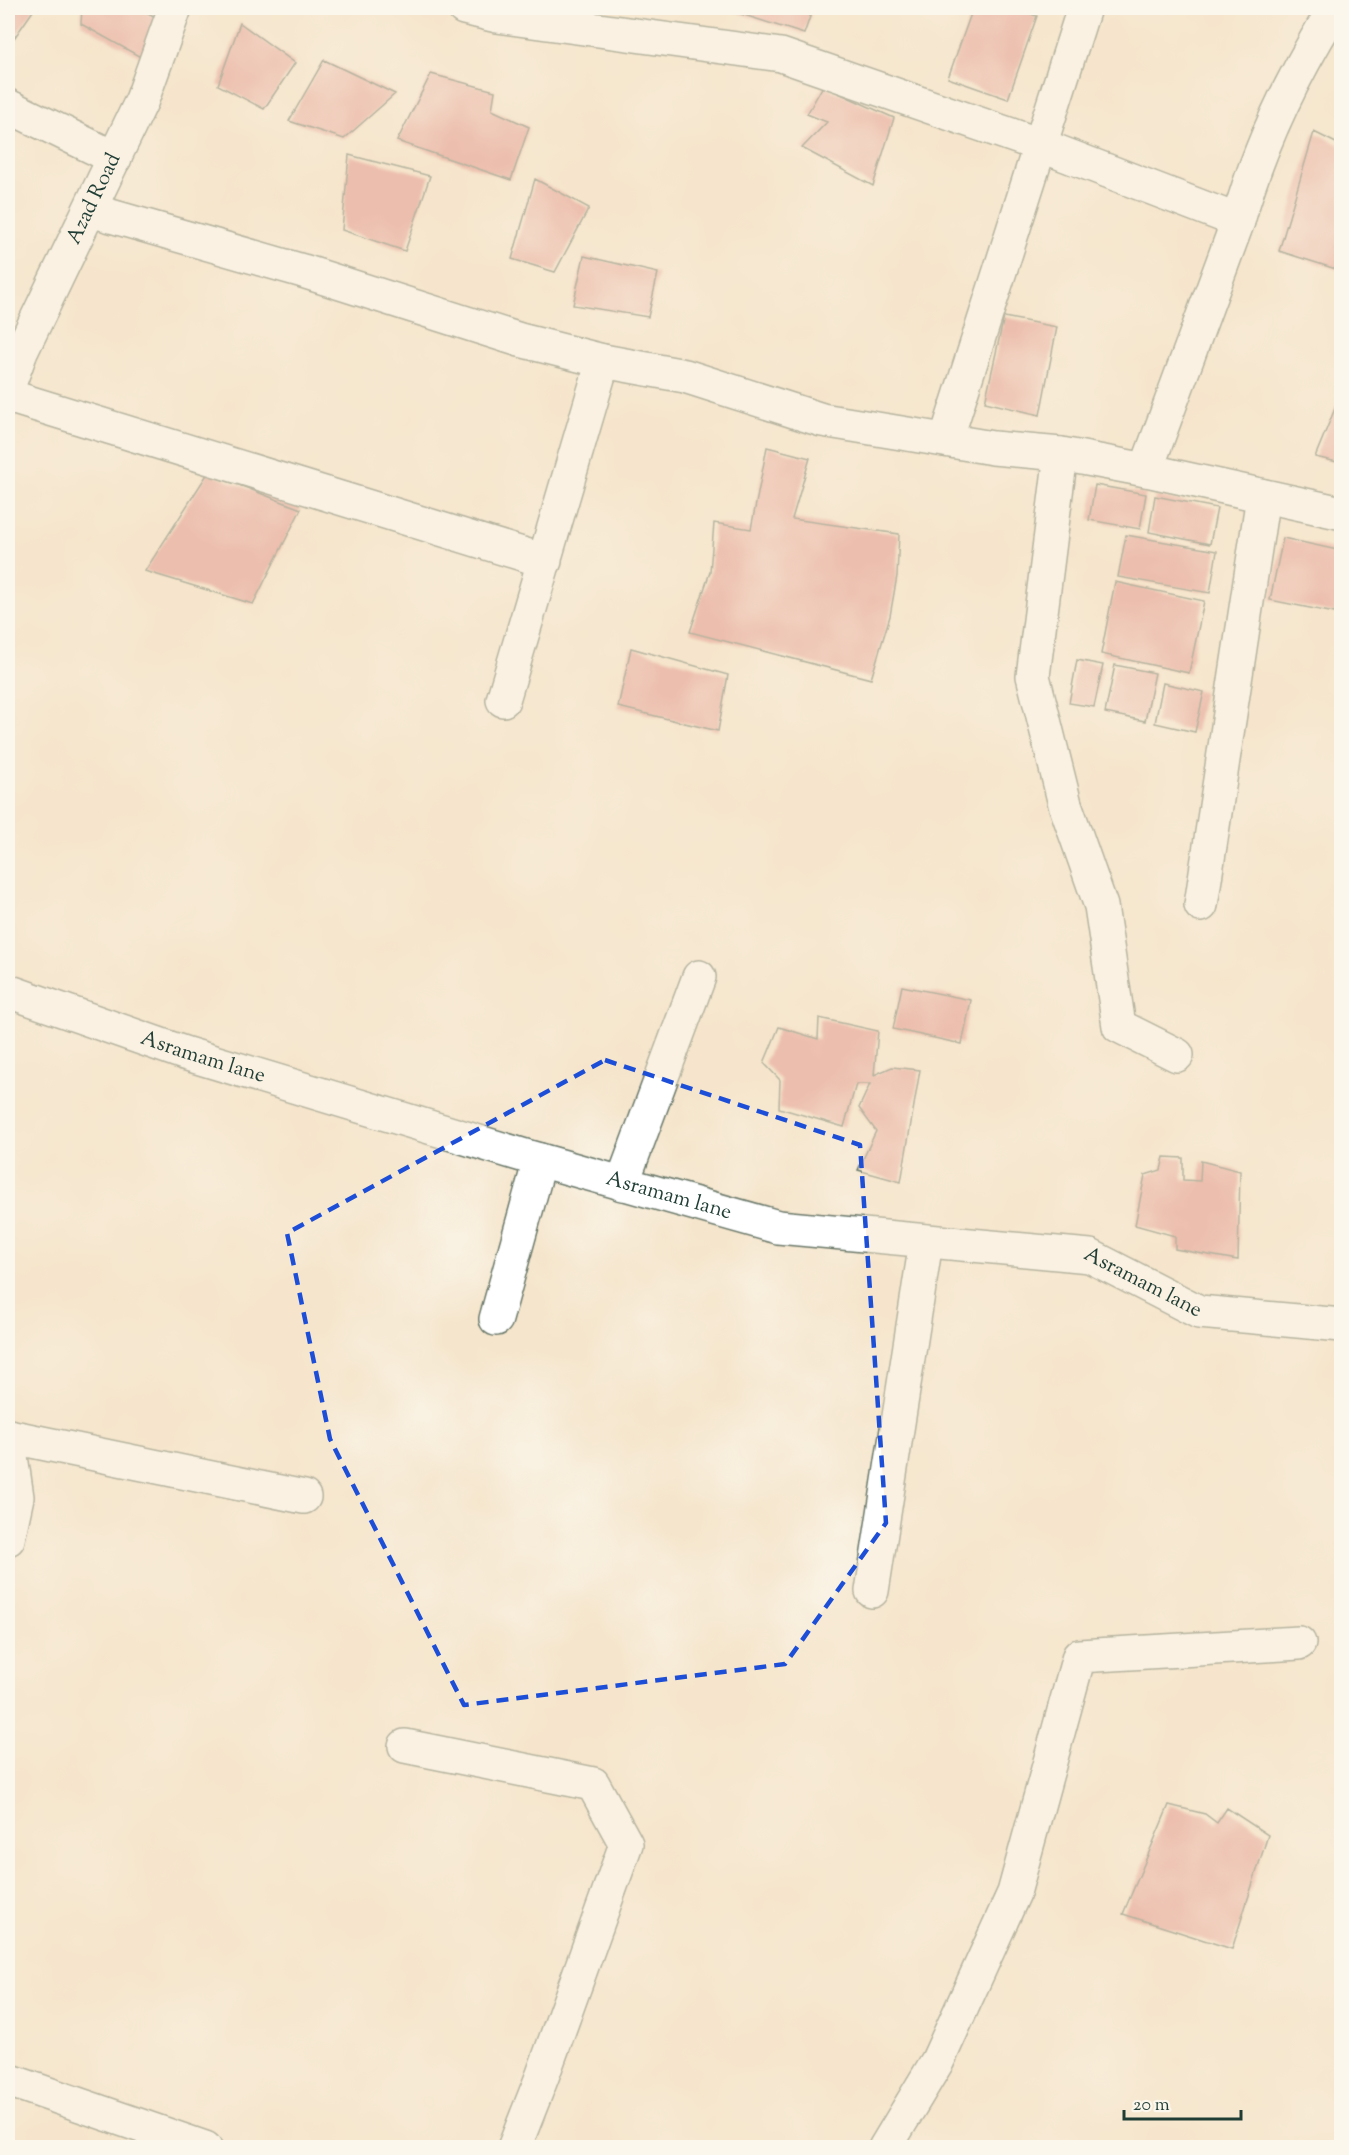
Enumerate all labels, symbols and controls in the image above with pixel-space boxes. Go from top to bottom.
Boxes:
street label: Azad Road [60,148,129,250]
street label: Asramam lane [136,1024,269,1092]
street label: Asramam lane [602,1164,735,1228]
street label: Asramam lane [1078,1240,1207,1326]
scale bar [1124,2083,1241,2121]
text: 20 m [1133,2093,1170,2119]

